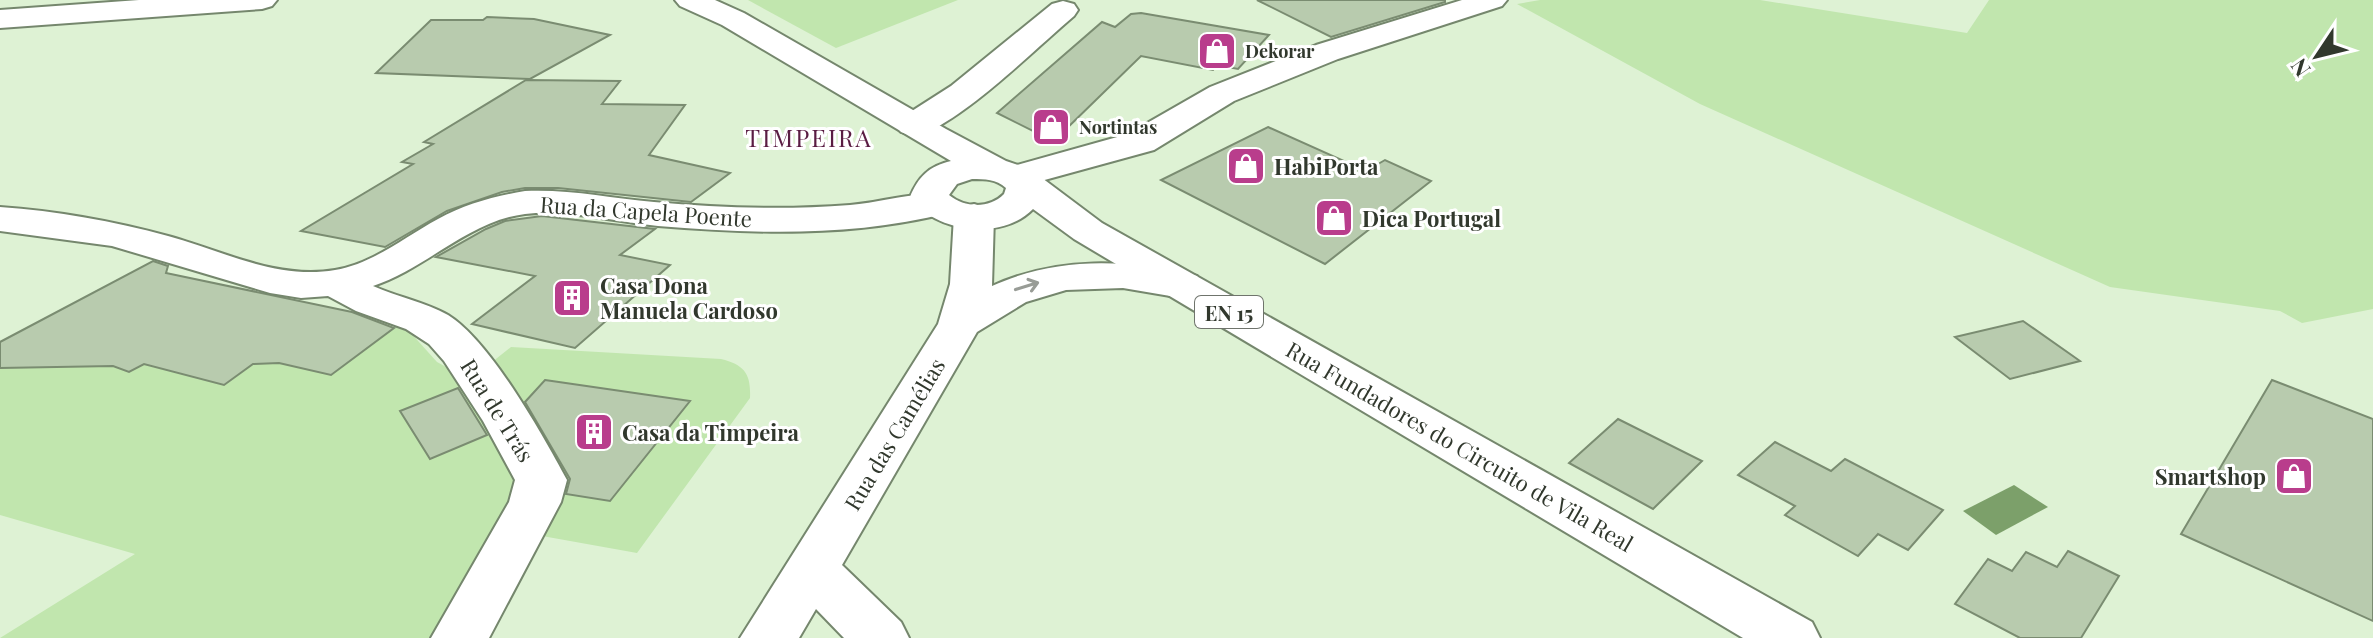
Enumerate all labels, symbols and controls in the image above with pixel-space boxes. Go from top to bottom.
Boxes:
north arrow [2277,16,2357,96]
shop icon: Dekorar [1196,30,1238,72]
place label: Dekorar [1245,39,1315,63]
text: N [2283,53,2317,83]
shop icon: Nortintas [1030,106,1072,148]
place label: Nortintas [1079,115,1157,139]
district label: TIMPEIRA [745,121,873,153]
shop icon: HabiPorta [1225,145,1267,187]
place label: HabiPorta [1274,151,1379,181]
street label: Rua da Capela Poente [539,189,753,233]
shop icon: Dica Portugal [1313,197,1355,239]
place label: Dica Portugal [1362,203,1501,233]
place label: Casa Dona Manuela Cardoso [600,270,778,325]
building icon: Casa Dona Manuela Cardoso [551,277,593,319]
one-way arrow [1014,278,1039,292]
road number: EN 15 [1195,296,1263,328]
street label: Rua Fundadores do Circuito de Vila Real [1281,334,1639,558]
street label: Rua das Camélias [837,352,951,516]
street label: Rua de Trás [454,353,542,467]
building icon: Casa da Timpeira [573,411,615,453]
place label: Casa da Timpeira [622,417,800,447]
shop icon: Smartshop [2273,455,2315,497]
place label: Smartshop [2155,461,2266,491]

